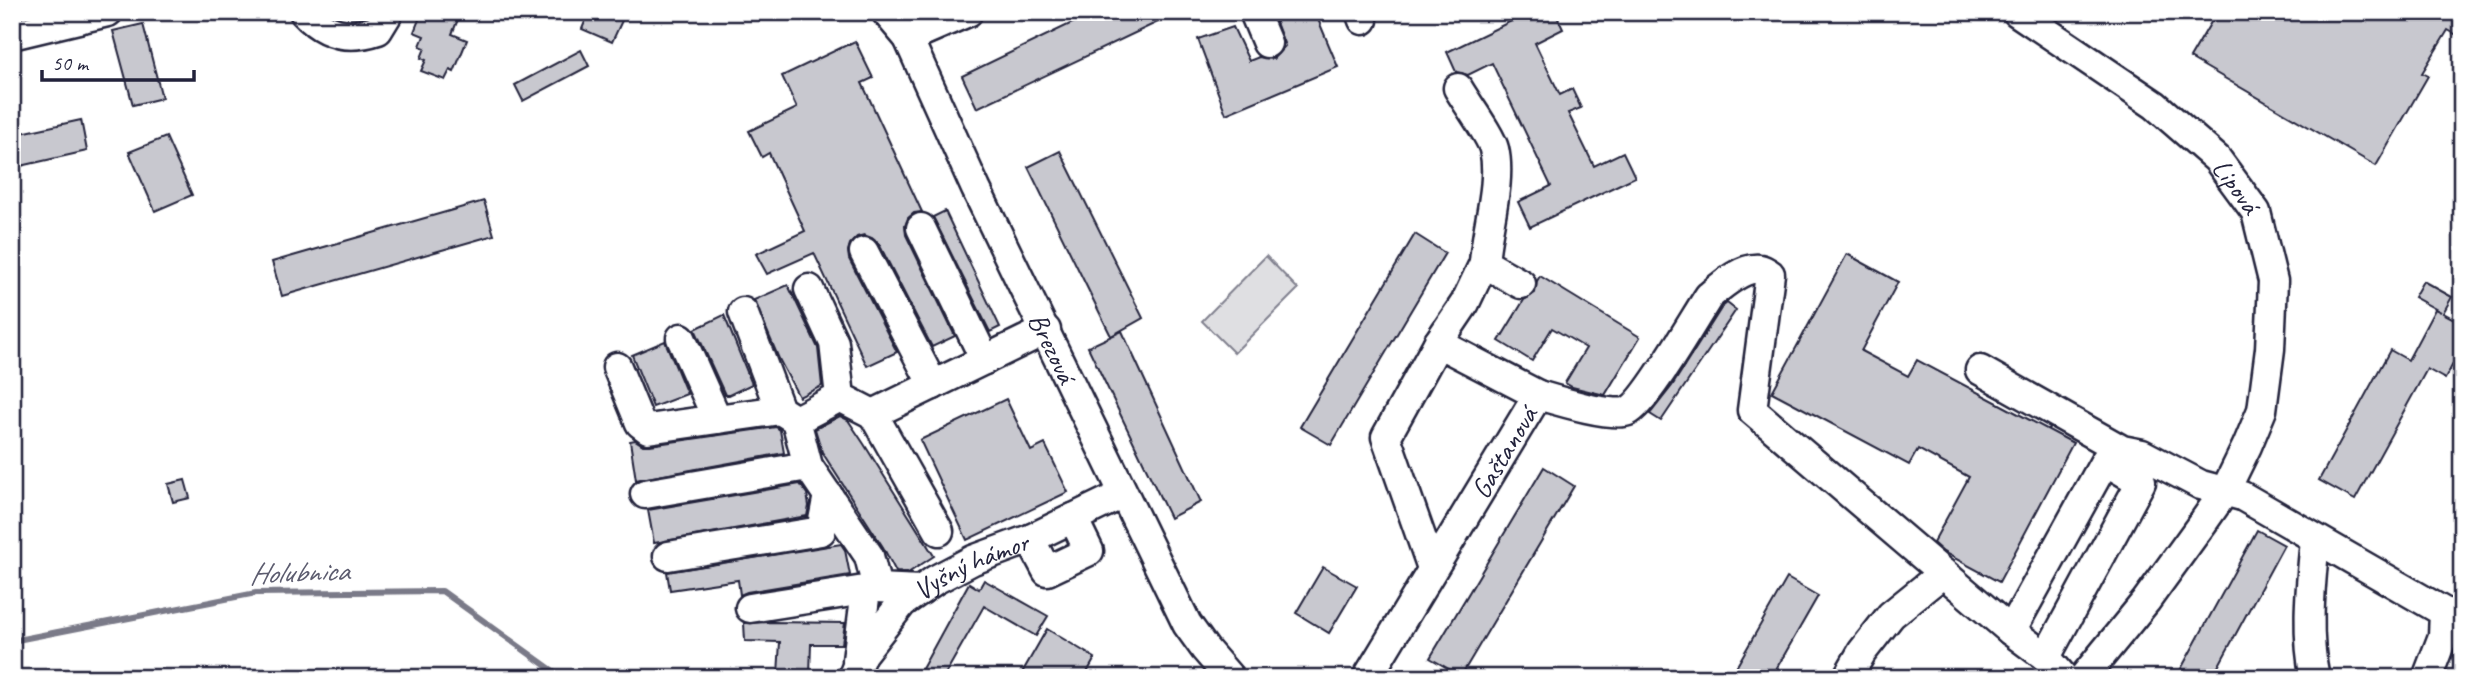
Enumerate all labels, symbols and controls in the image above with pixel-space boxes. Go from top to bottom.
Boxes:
scale bar [42,38,194,82]
text: 50 m [52,50,90,76]
street label: Lipová [2205,152,2270,222]
street label: Brezová [1021,307,1086,391]
street label: Gaštanová [1462,397,1546,504]
street label: Vyšný hámor [906,523,1035,607]
water label: Holubnica [249,551,352,593]

